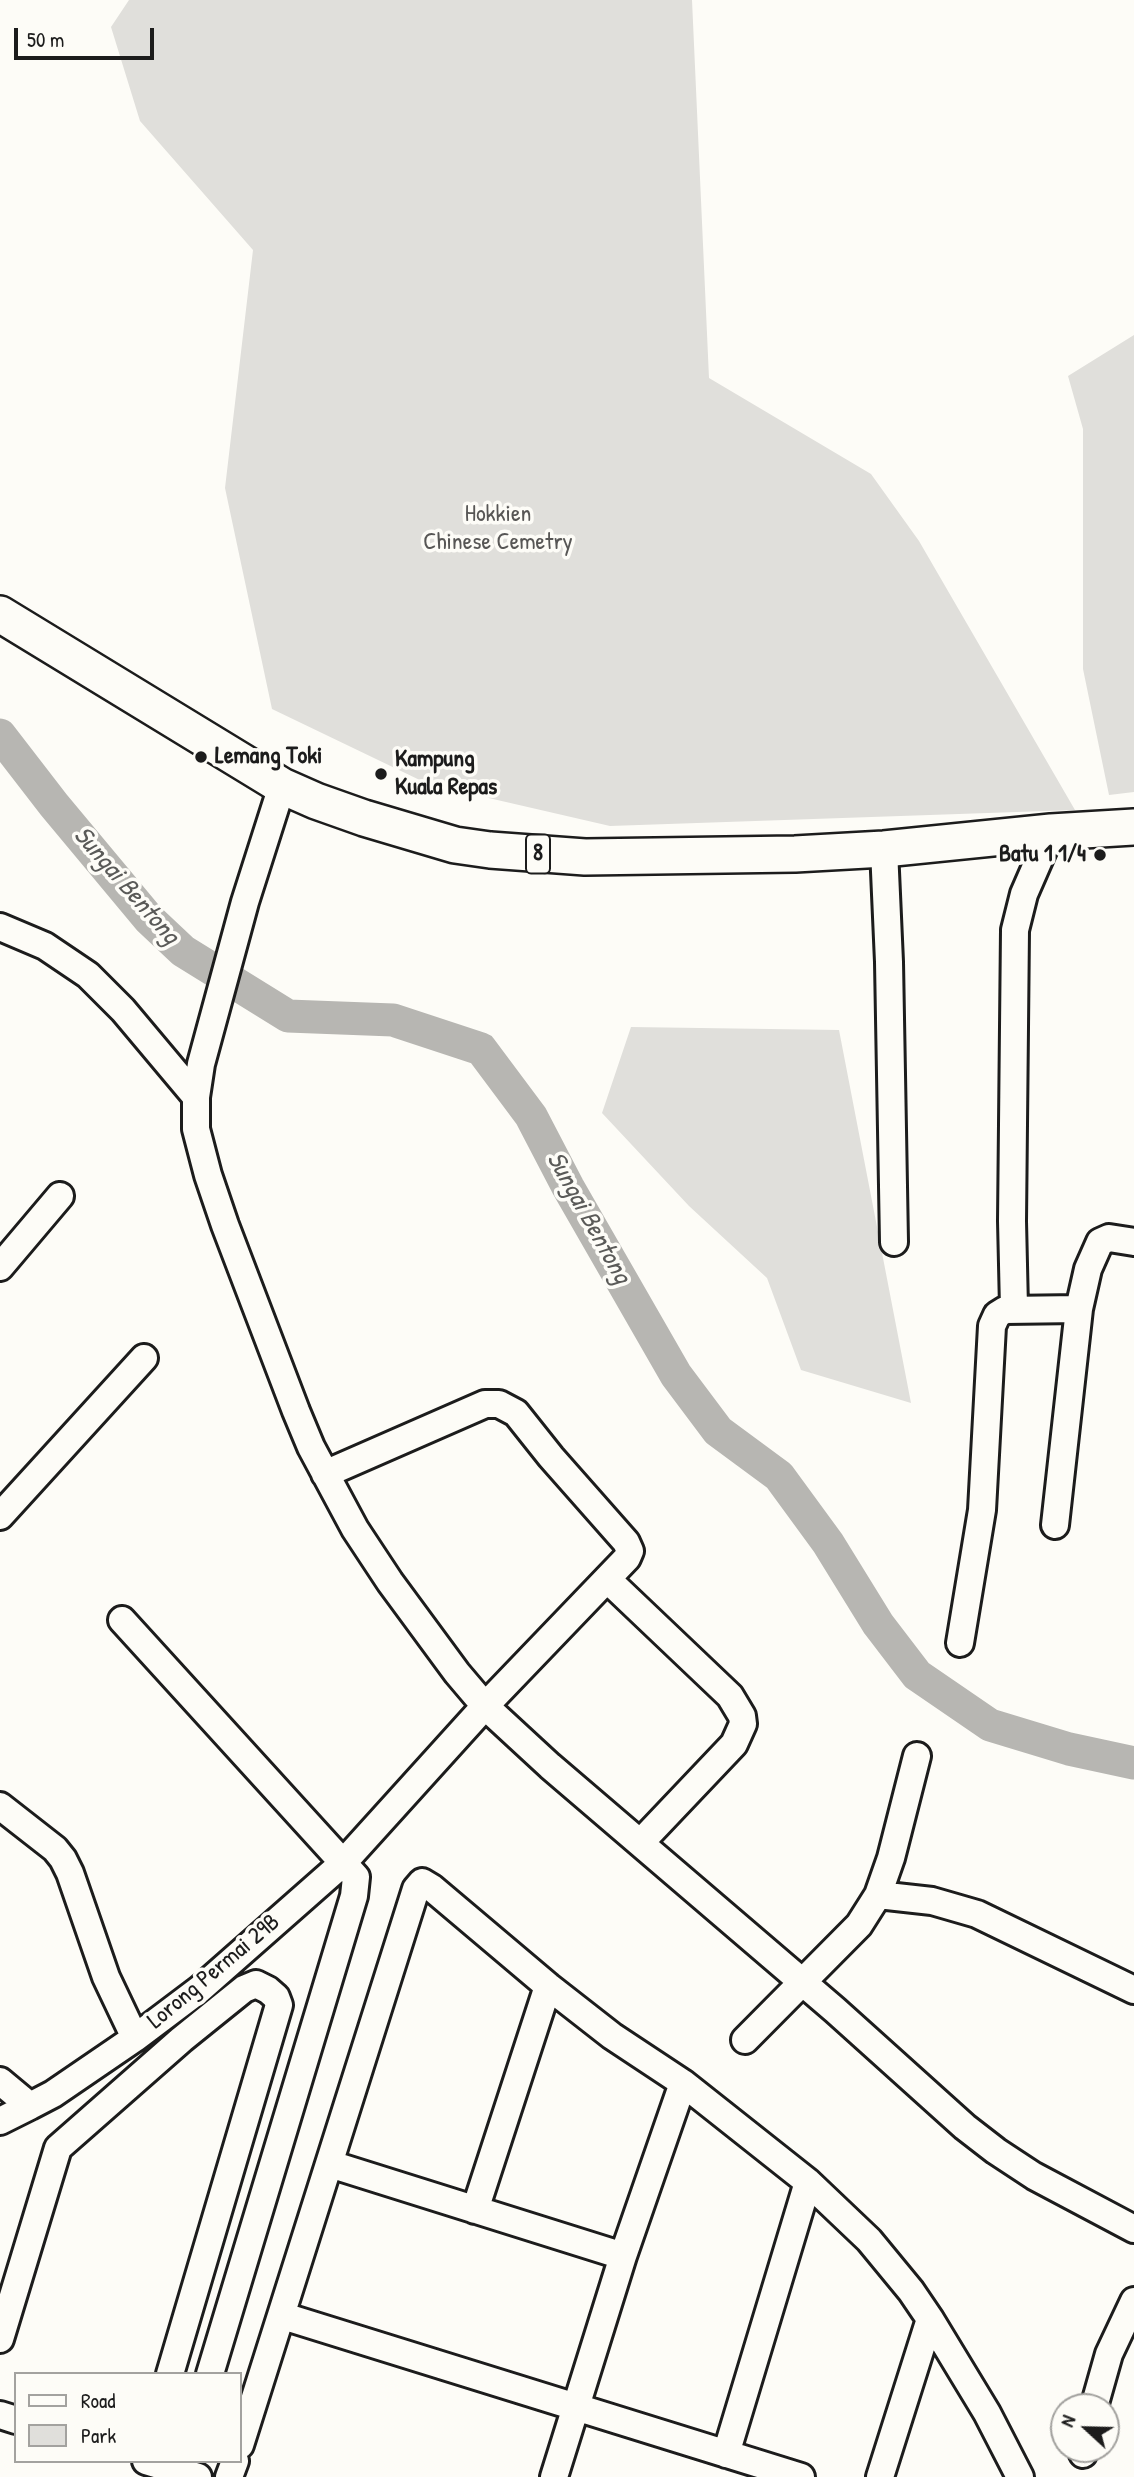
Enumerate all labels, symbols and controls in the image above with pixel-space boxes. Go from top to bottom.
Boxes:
scale bar [18,14,158,58]
text: 50 m [27,25,64,54]
park label: Hokkien Chinese Cemetry [423,501,573,557]
place label: Lemang Toki [215,743,322,771]
place label: Kampung Kuala Repas [395,746,497,802]
marker: Lemang Toki [193,749,209,765]
marker: Kampung Kuala Repas [373,766,389,782]
water label: Sungai Bentong [66,821,186,951]
road number: 8 [526,834,550,874]
place label: Batu 1 1/4 [999,841,1086,869]
marker: Batu 1 1/4 [1092,847,1108,863]
water label: Sungai Bentong [539,1147,637,1289]
street label: Lorong Permai 29B [142,1908,286,2036]
legend [14,2372,242,2463]
text: Road [81,2386,115,2415]
north arrow [1050,2393,1120,2463]
text: N [1053,2411,1081,2430]
text: Park [81,2421,116,2450]

